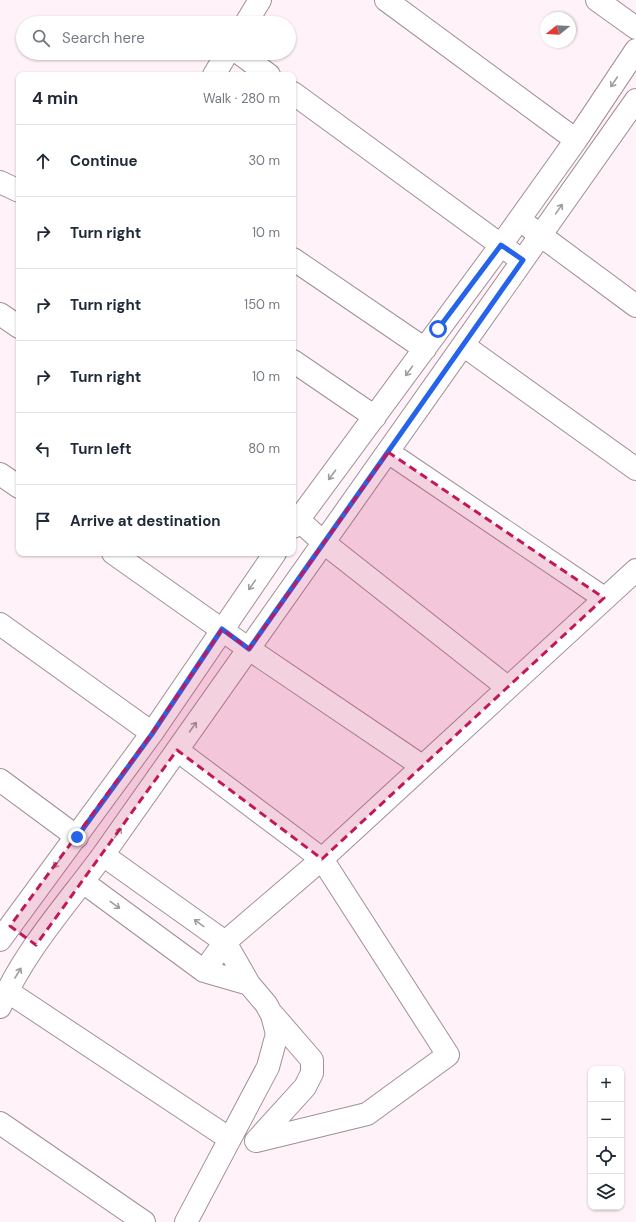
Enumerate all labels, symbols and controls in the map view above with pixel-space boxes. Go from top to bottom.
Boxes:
north arrow [540,12,576,48]
search box [16,16,296,60]
icon: search [30,27,52,49]
text: Search here [62,28,145,48]
one-way arrow [610,77,619,88]
text: 4 min [32,87,78,109]
text: Walk · 280 m [203,90,280,107]
icon: ahead [32,150,54,172]
text: Continue [70,151,138,171]
text: 30 m [248,152,280,169]
one-way arrow [555,204,563,215]
icon: right [32,222,54,244]
text: Turn right [70,223,141,243]
text: 10 m [252,224,280,241]
icon: right [32,294,54,316]
text: Turn right [70,295,141,315]
text: 150 m [244,296,280,313]
route start [429,320,447,338]
one-way arrow [405,365,413,376]
icon: right [32,366,54,388]
text: Turn right [70,367,141,387]
text: 10 m [252,368,280,385]
icon: left [32,438,54,460]
text: Turn left [70,439,131,459]
text: 80 m [248,440,280,457]
one-way arrow [327,469,336,480]
icon: arrive [32,510,54,532]
text: Arrive at destination [70,511,221,531]
one-way arrow [248,579,256,590]
one-way arrow [189,722,197,733]
route end [68,828,86,846]
one-way arrow [114,828,122,839]
one-way arrow [53,858,61,869]
one-way arrow [109,901,120,910]
one-way arrow [193,919,204,927]
one-way arrow [14,968,22,979]
map controls [588,1066,624,1210]
button: + [588,1066,624,1102]
button: − [588,1102,624,1138]
button: locate [588,1138,624,1174]
button: layers [588,1174,624,1210]

